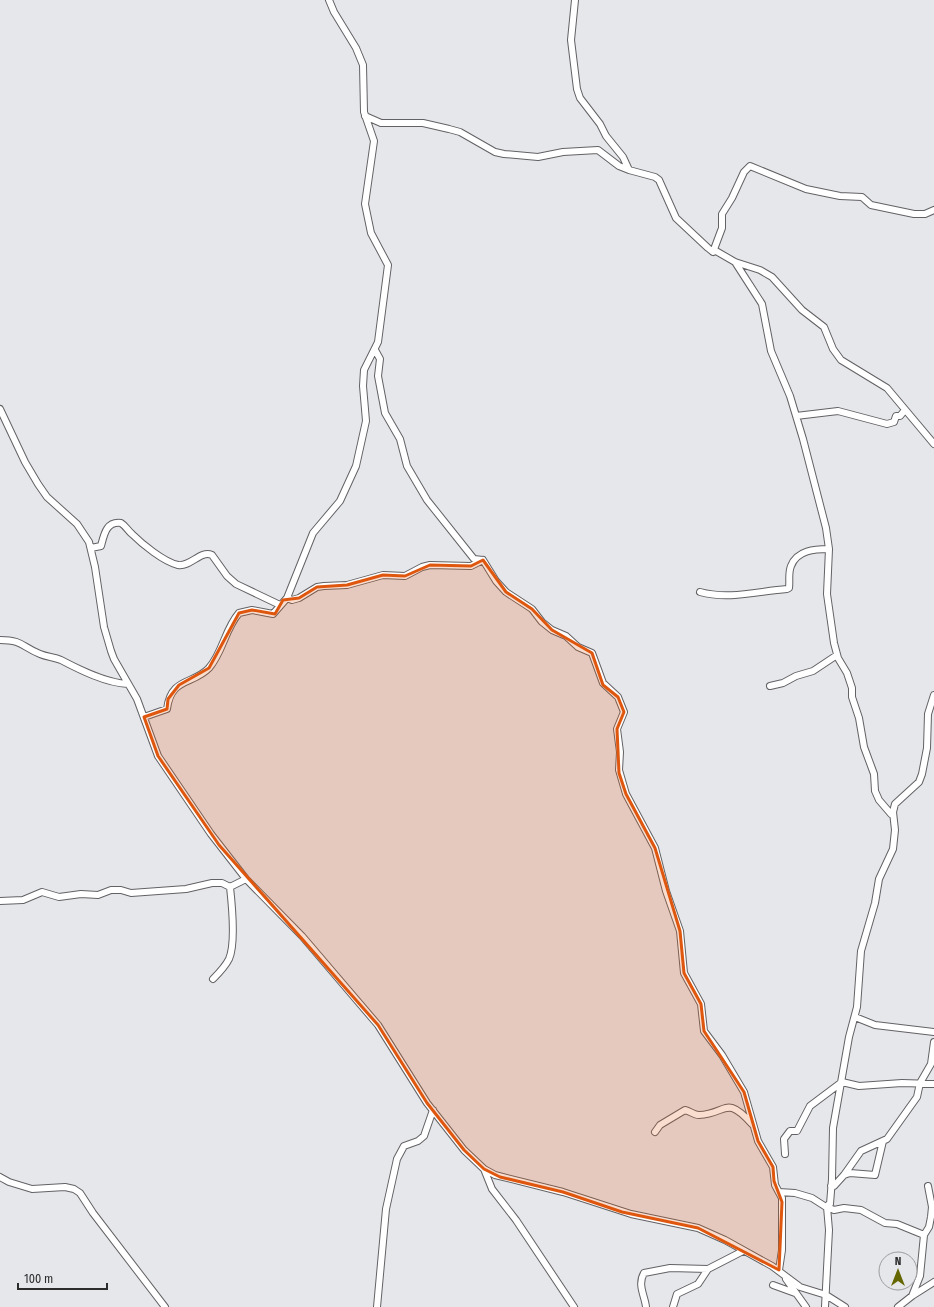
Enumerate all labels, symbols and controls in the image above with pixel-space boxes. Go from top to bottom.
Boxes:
north arrow [878,1251,918,1291]
text: N [895,1255,901,1268]
scale bar [18,1265,107,1291]
text: 100 m [24,1272,53,1286]

